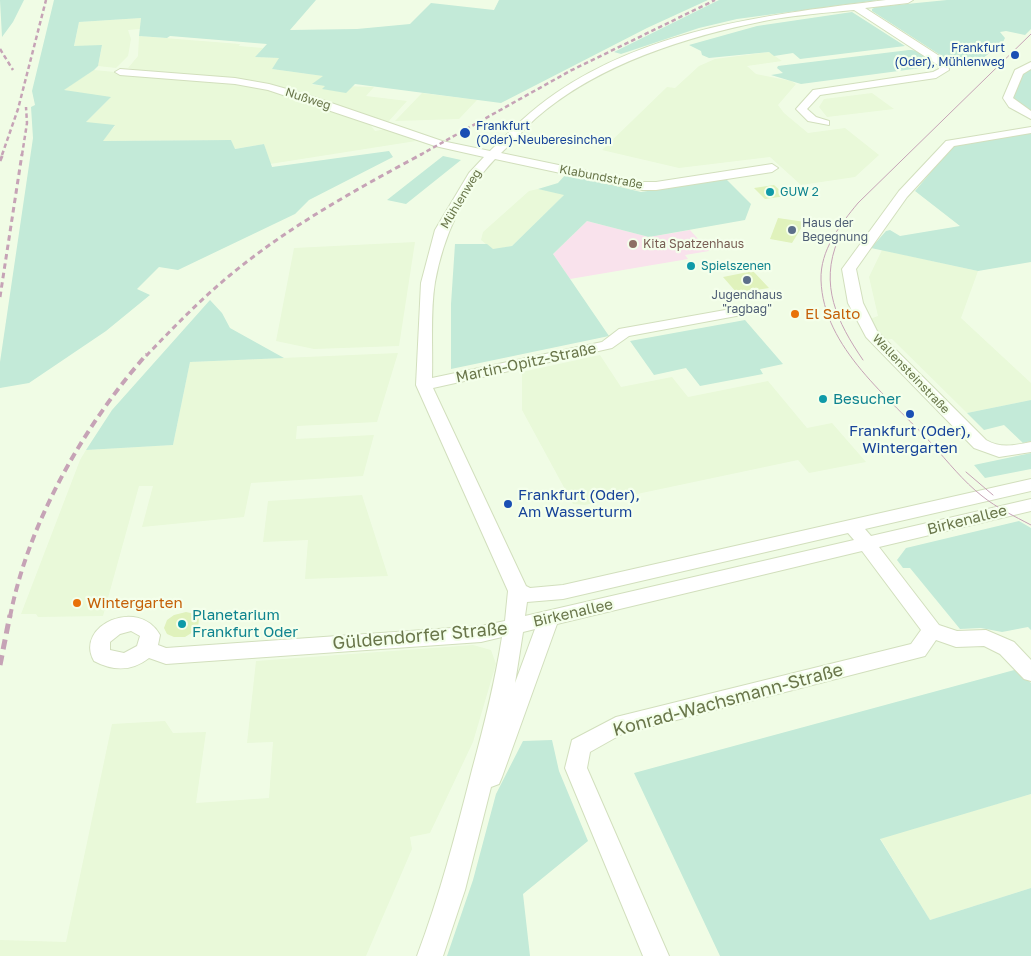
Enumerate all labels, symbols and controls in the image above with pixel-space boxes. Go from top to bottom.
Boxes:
place label: Frankfurt (Oder), Mühlenweg [895,41,1005,69]
marker: Frankfurt (Oder), Mühlenweg [1009,49,1021,61]
street label: Nußweg [283,85,333,113]
place label: Frankfurt (Oder)-Neuberesinchen [476,119,612,147]
marker: Frankfurt (Oder)-Neuberesinchen [458,126,472,140]
street label: Klabundstraße [558,162,644,192]
street label: Mühlenweg [438,167,484,231]
place label: GUW 2 [780,185,819,199]
marker: GUW 2 [764,186,776,198]
place label: Haus der Begegnung [802,216,868,244]
marker: Haus der Begegnung [786,224,798,236]
place label: Kita Spatzenhaus [643,237,744,251]
marker: Kita Spatzenhaus [627,238,639,250]
place label: Spielszenen [701,259,771,273]
marker: Spielszenen [685,260,697,272]
marker: Jugendhaus "ragbag" [741,274,753,286]
place label: Jugendhaus "ragbag" [712,288,782,316]
place label: El Salto [805,305,860,323]
marker: El Salto [789,308,801,320]
street label: Wallensteinstraße [869,331,953,417]
street label: Martin-Opitz-Straße [454,339,598,387]
place label: Besucher [833,390,901,408]
marker: Besucher [817,393,829,405]
marker: Frankfurt (Oder), Wintergarten [904,408,916,420]
place label: Frankfurt (Oder), Wintergarten [849,422,971,457]
place label: Frankfurt (Oder), Am Wasserturm [518,486,640,521]
marker: Frankfurt (Oder), Am Wasserturm [502,498,514,510]
street label: Birkenallee [925,501,1009,539]
place label: Wintergarten [87,594,183,612]
street label: Birkenallee [531,595,615,631]
marker: Wintergarten [71,597,83,609]
place label: Planetarium Frankfurt Oder [192,606,298,641]
marker: Planetarium Frankfurt Oder [176,618,188,630]
street label: Güldendorfer Straße [332,618,508,654]
street label: Konrad-Wachsmann-Straße [611,659,845,741]

